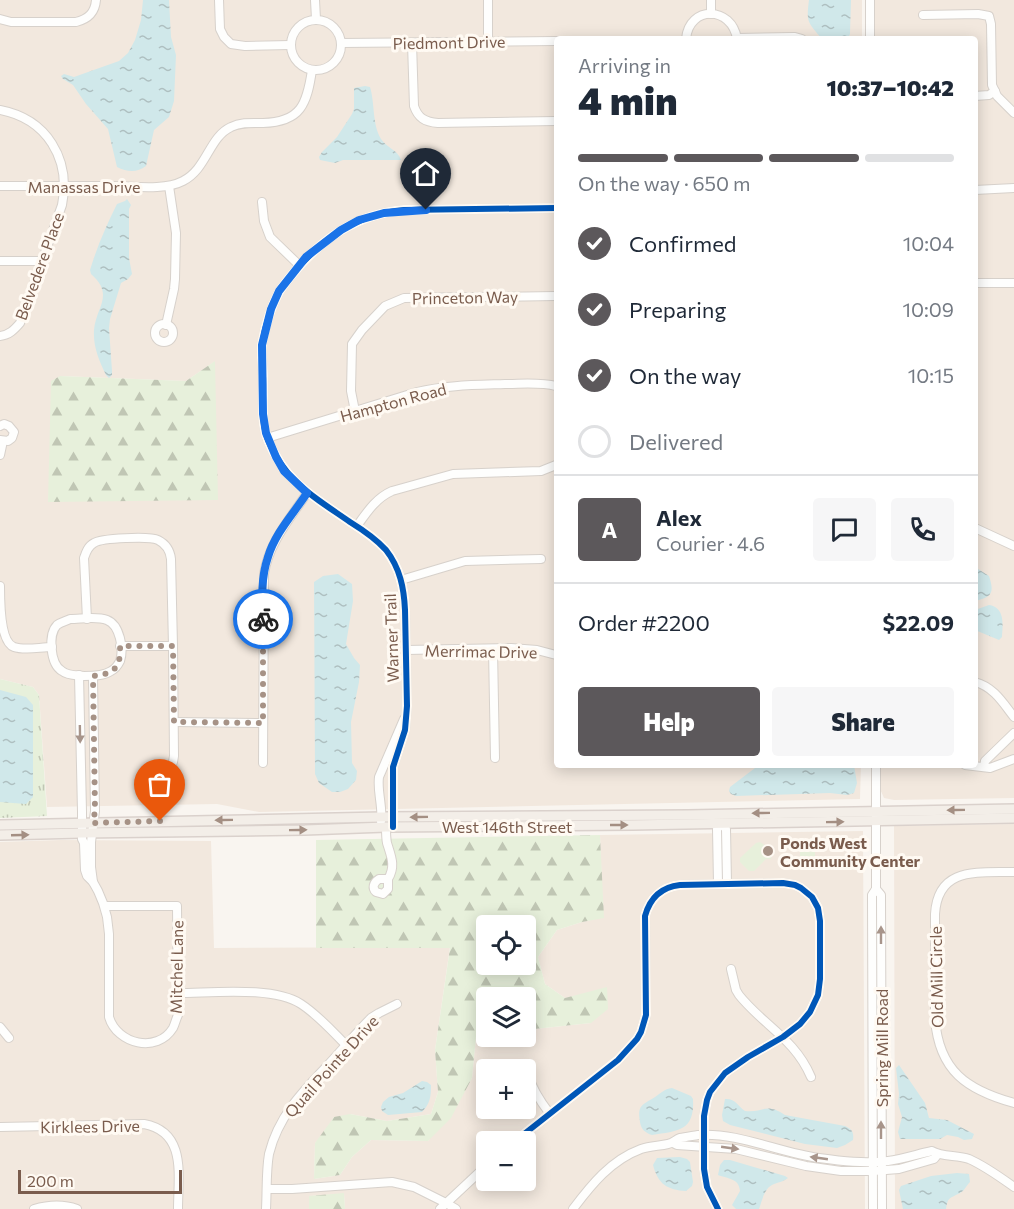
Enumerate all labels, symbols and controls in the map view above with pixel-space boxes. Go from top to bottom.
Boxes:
street label: Piedmont Drive [392,32,506,52]
text: Arriving in [578,53,671,77]
text: 10:37–10:42 [826,74,954,101]
text: 4 min [578,75,678,123]
pin [400,148,451,210]
icon: home [409,157,442,190]
text: On the way · 650 m [578,171,750,195]
street label: Manassas Drive [28,177,140,196]
street label: Belvedere Place [11,210,67,322]
icon: check [578,227,611,260]
text: Confirmed [629,230,736,257]
text: 10:04 [903,231,954,255]
street label: Princeton Way [412,287,518,307]
icon: check [578,293,611,326]
text: Preparing [629,296,726,323]
text: 10:09 [902,297,954,321]
icon: check [578,359,611,392]
text: On the way [629,362,741,389]
text: 10:15 [908,363,954,387]
street label: Hampton Road [338,379,448,425]
text: Delivered [629,428,723,455]
button: chat [813,498,876,561]
button: phone [891,498,954,561]
text: Alex [656,504,702,531]
text: A [602,516,617,543]
text: Courier · 4.6 [656,531,765,555]
courier [233,589,293,649]
street label: Warner Trail [380,593,402,683]
icon: bike [247,603,280,636]
text: Order #2200 [578,609,710,636]
text: $22.09 [883,609,954,636]
street label: Merrimac Drive [425,641,537,661]
button: Help [578,687,760,756]
button: Share [772,687,954,756]
one-way arrow [76,724,85,743]
pin [134,759,185,821]
icon: bag [143,768,176,801]
one-way arrow [946,805,965,815]
one-way arrow [751,809,770,818]
one-way arrow [409,812,428,822]
one-way arrow [214,815,233,825]
street label: West 146th Street [442,817,573,836]
one-way arrow [825,817,844,827]
one-way arrow [609,820,628,830]
one-way arrow [288,826,307,835]
one-way arrow [10,830,29,840]
place label: Ponds West Community Center [780,833,921,870]
marker: Ponds West Community Center [761,844,775,858]
map controls [476,915,536,1191]
button: locate [476,915,536,975]
street label: Mitchel Lane [166,920,186,1014]
one-way arrow [876,925,886,944]
street label: Old Mill Circle [926,926,946,1028]
button: layers [476,987,536,1047]
street label: Spring Mill Road [872,989,891,1107]
street label: Quail Pointe Drive [280,1011,382,1121]
button: + [476,1059,536,1119]
street label: Kirklees Drive [40,1116,140,1136]
one-way arrow [876,1120,886,1139]
button: − [476,1131,536,1191]
one-way arrow [721,1144,740,1153]
one-way arrow [810,1153,829,1162]
scale bar [18,1167,182,1194]
text: 200 m [27,1171,74,1190]

